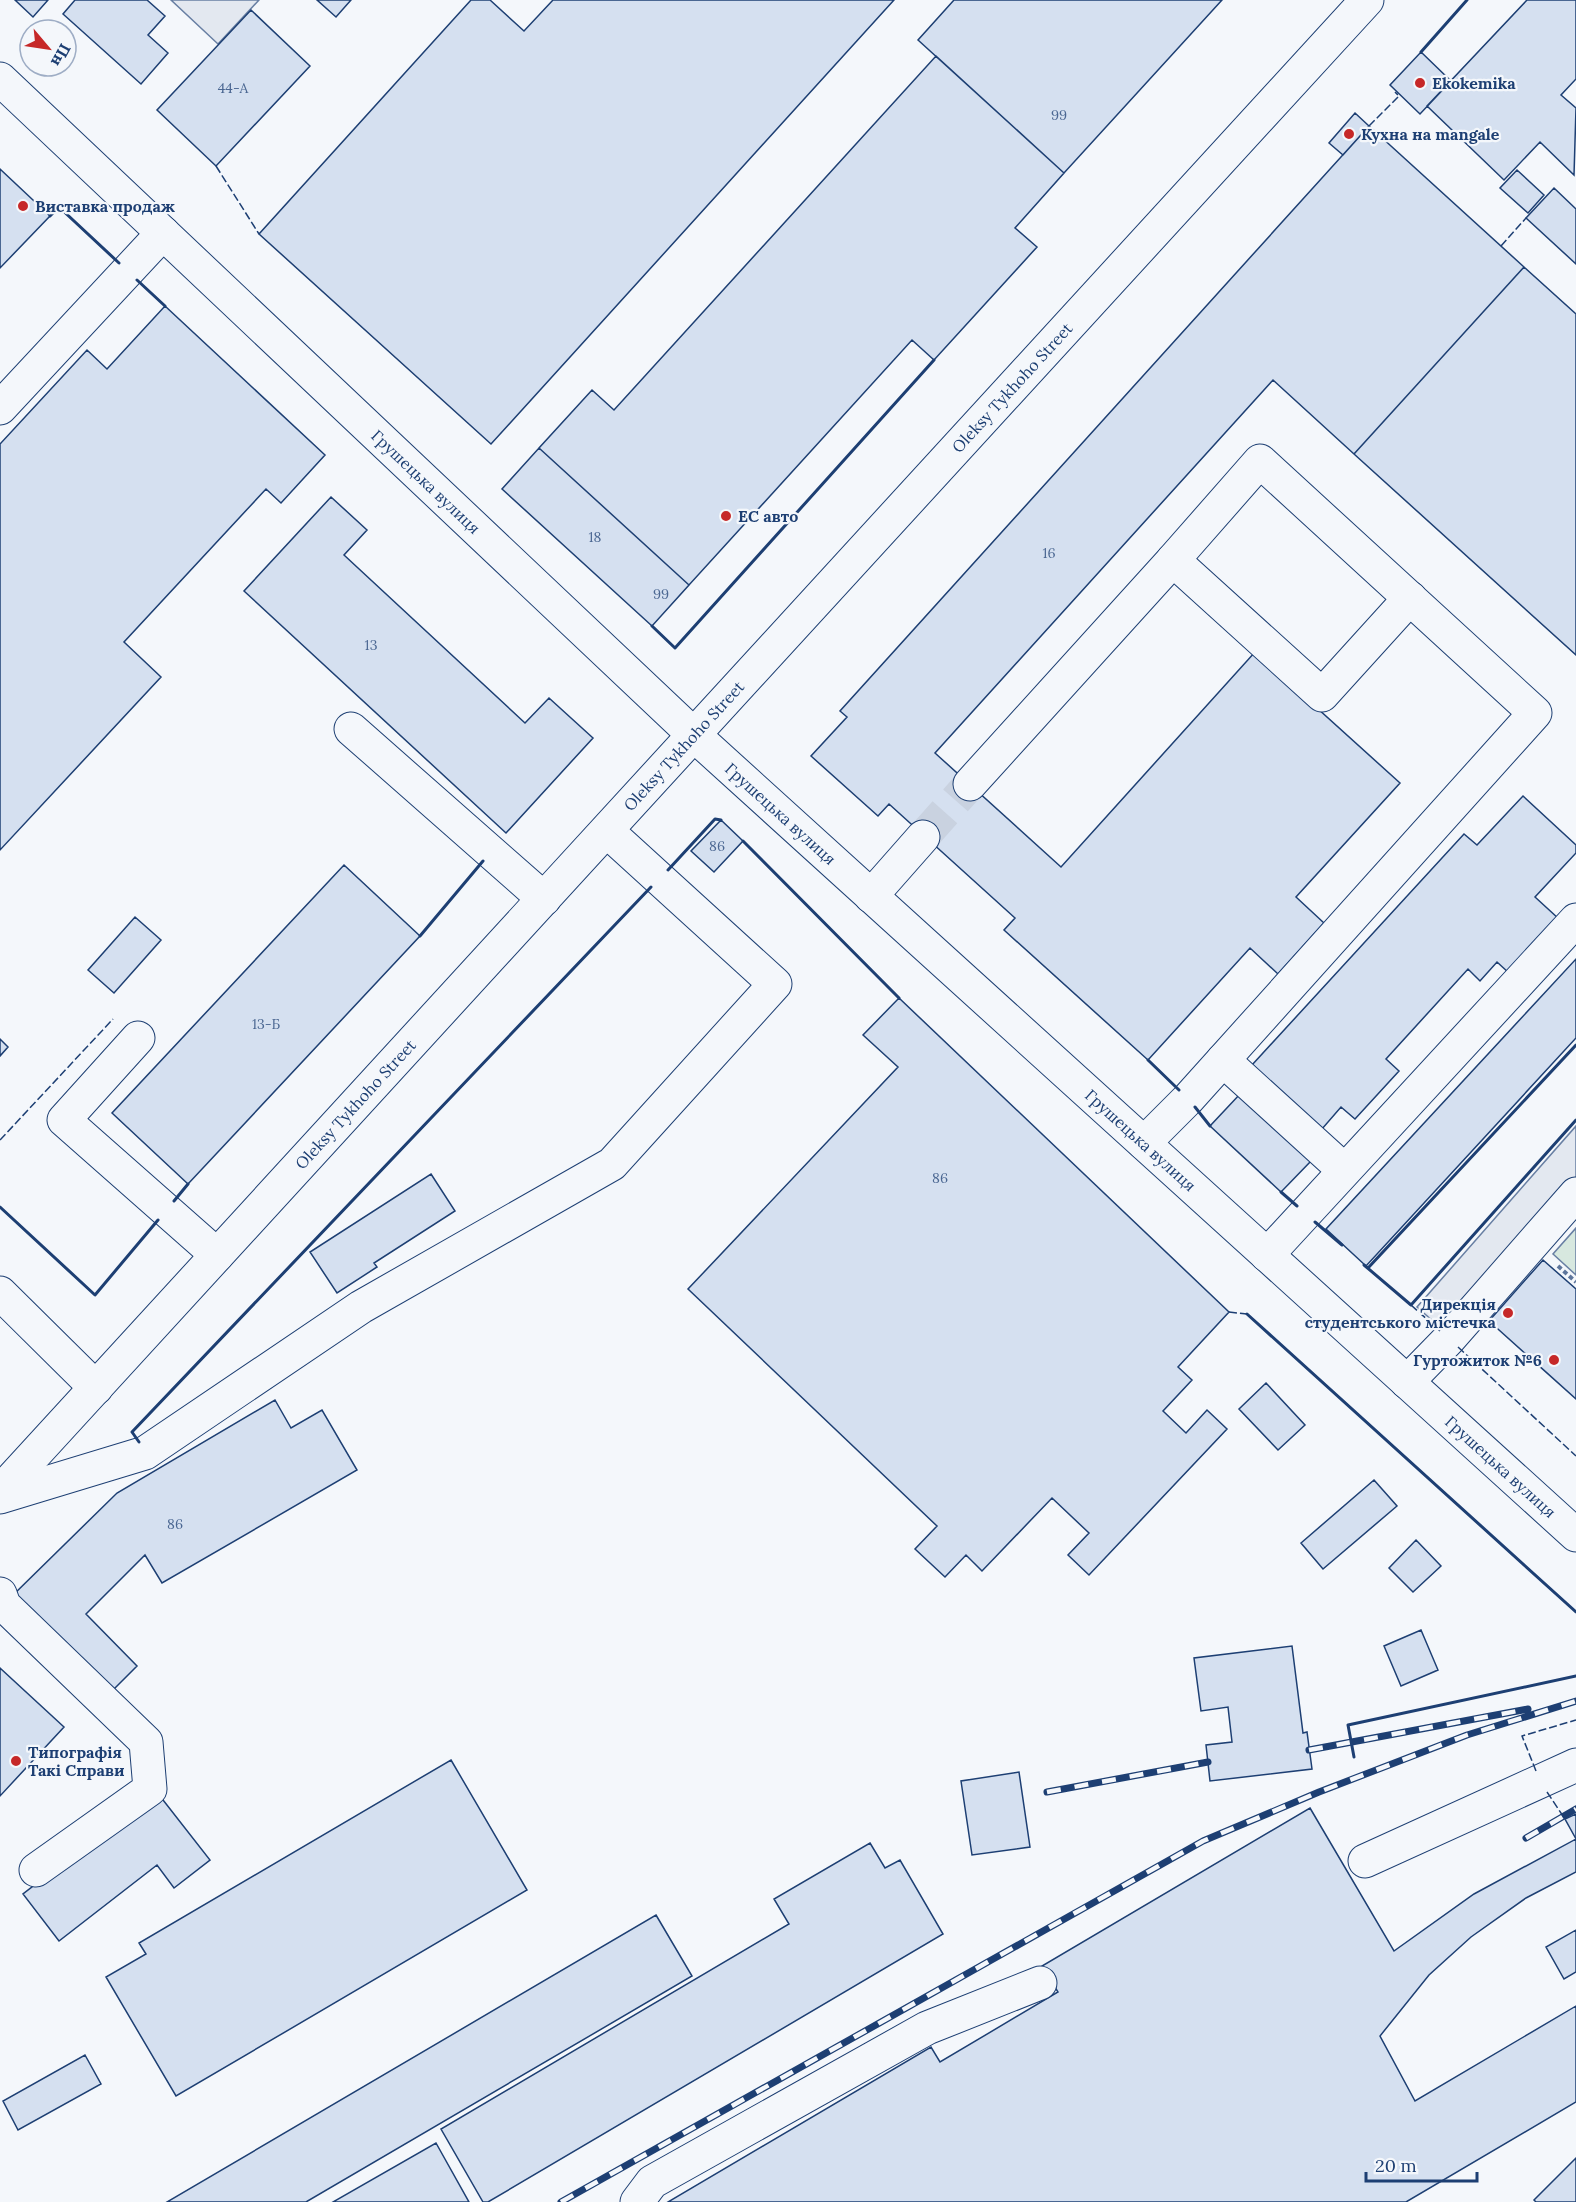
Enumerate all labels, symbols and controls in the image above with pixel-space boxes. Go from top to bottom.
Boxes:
north arrow [18,18,78,78]
text: Пн [47,40,75,70]
place label: Ekokemika [1432,73,1516,93]
marker: Ekokemika [1413,76,1427,90]
house number: 44-А [218,79,248,97]
house number: 99 [1051,106,1067,124]
place label: Кухна на mangale [1361,124,1500,144]
marker: Кухна на mangale [1342,127,1356,141]
place label: Виставка продаж [35,196,175,216]
marker: Виставка продаж [16,199,30,213]
street label: Oleksy Tykhoho Street [947,318,1077,457]
street label: Грушецька вулиця [367,425,484,538]
place label: ЕС авто [738,506,798,526]
marker: ЕС авто [719,509,733,523]
house number: 18 [589,528,602,546]
house number: 16 [1042,544,1056,562]
house number: 99 [653,585,669,603]
house number: 13 [365,636,378,654]
street label: Oleksy Tykhoho Street [619,676,749,815]
street label: Грушецька вулиця [721,758,840,869]
house number: 86 [709,837,725,855]
house number: 13-Б [252,1015,280,1033]
street label: Oleksy Tykhoho Street [291,1034,420,1173]
street label: Грушецька вулиця [1081,1085,1200,1195]
house number: 86 [932,1169,948,1187]
place label: Дирекція студентського містечка [1305,1294,1497,1332]
marker: Дирекція студентського містечка [1501,1306,1515,1320]
place label: Гуртожиток №6 [1413,1350,1542,1370]
marker: Гуртожиток №6 [1547,1353,1561,1367]
street label: Грушецька вулиця [1441,1411,1560,1522]
house number: 86 [167,1515,183,1533]
place label: Типографія Такі Справи [28,1742,125,1780]
marker: Типографія Такі Справи [9,1754,23,1768]
scale bar [1366,2145,1477,2183]
text: 20 m [1375,2154,1417,2177]

